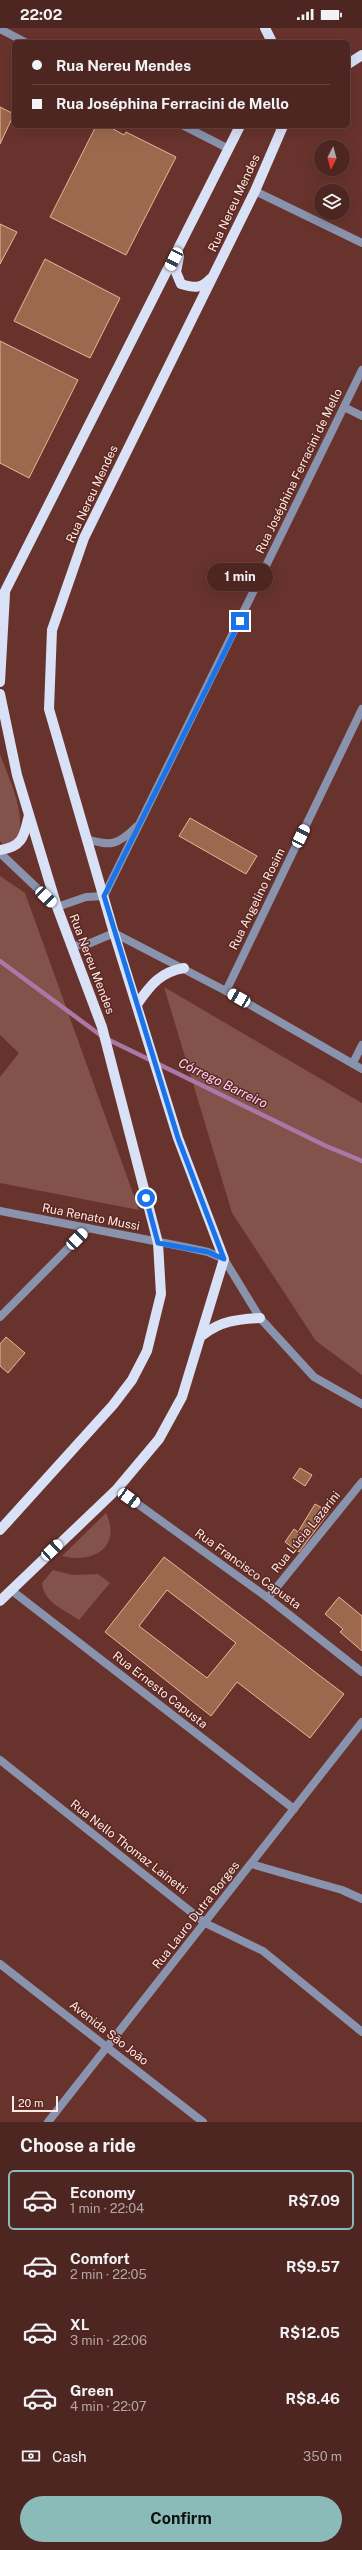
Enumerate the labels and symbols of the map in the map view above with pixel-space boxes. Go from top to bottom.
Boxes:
north arrow [314,140,350,176]
street label: Rua Nereu Mendes [205,152,263,254]
car [163,246,185,272]
street label: Rua Joséphina Ferracini de Mello [253,386,345,556]
street label: Rua Nereu Mendes [63,443,121,545]
callout: 1 min [207,563,273,591]
route end [231,612,249,630]
car [290,823,312,849]
street label: Rua Angelino Rosim [226,846,288,952]
car [33,884,59,910]
street label: Rua Nereu Mendes [67,912,117,1016]
car [226,987,252,1009]
water label: Córrego Barreiro [176,1055,270,1111]
route start [137,1189,155,1207]
street label: Rua Renato Mussi [41,1201,141,1233]
car [64,1226,90,1252]
car [116,1486,142,1510]
street label: Rua Lúcia Lazarini [269,1488,343,1576]
street label: Rua Francisco Capusta [192,1526,304,1612]
car [39,1537,65,1563]
street label: Rua Ernesto Capusta [110,1649,210,1731]
street label: Rua Nello Thomaz Lainetti [68,1797,190,1897]
street label: Rua Lauro Dutra Borges [150,1858,242,1972]
street label: Avenida São João [67,1998,151,2068]
scale bar [12,2094,58,2113]

